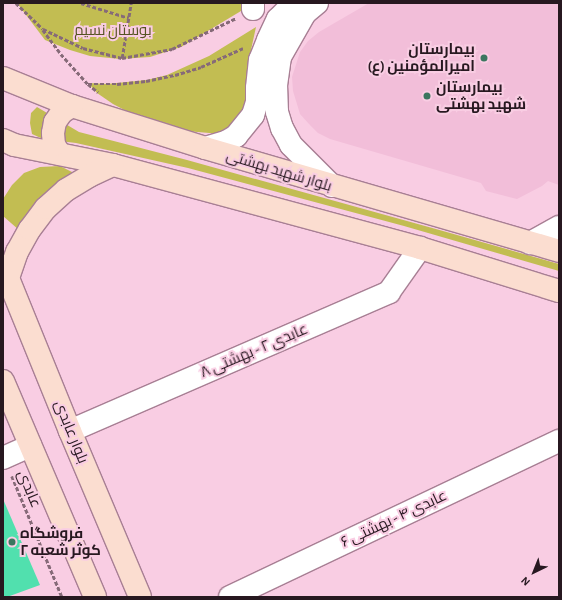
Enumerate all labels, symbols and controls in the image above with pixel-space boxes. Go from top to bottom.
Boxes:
park label: بوستان نسیم [74,22,152,40]
place label: بیمارستان امیرالمؤمنین (ع) [367,40,475,75]
marker: بیمارستان امیرالمؤمنین (ع) [478,52,490,64]
place label: بیمارستان شهید بهشتی [436,78,526,113]
marker: بیمارستان شهید بهشتی [421,90,433,102]
street label: بلوار شهید بهشتی [224,146,334,196]
street label: عابدی ۲ - بهشتی ۸ [198,320,310,382]
street label: بلوار عابدی [50,398,92,466]
street label: عابدی [13,468,45,510]
street label: عابدی ۴ - بهشتی ۶ [338,487,450,551]
place label: فروشگاه کوثر شعبه ۲ [20,524,101,559]
marker: فروشگاه کوثر شعبه ۲ [7,537,17,547]
north arrow [514,552,554,592]
text: N [519,575,532,588]

